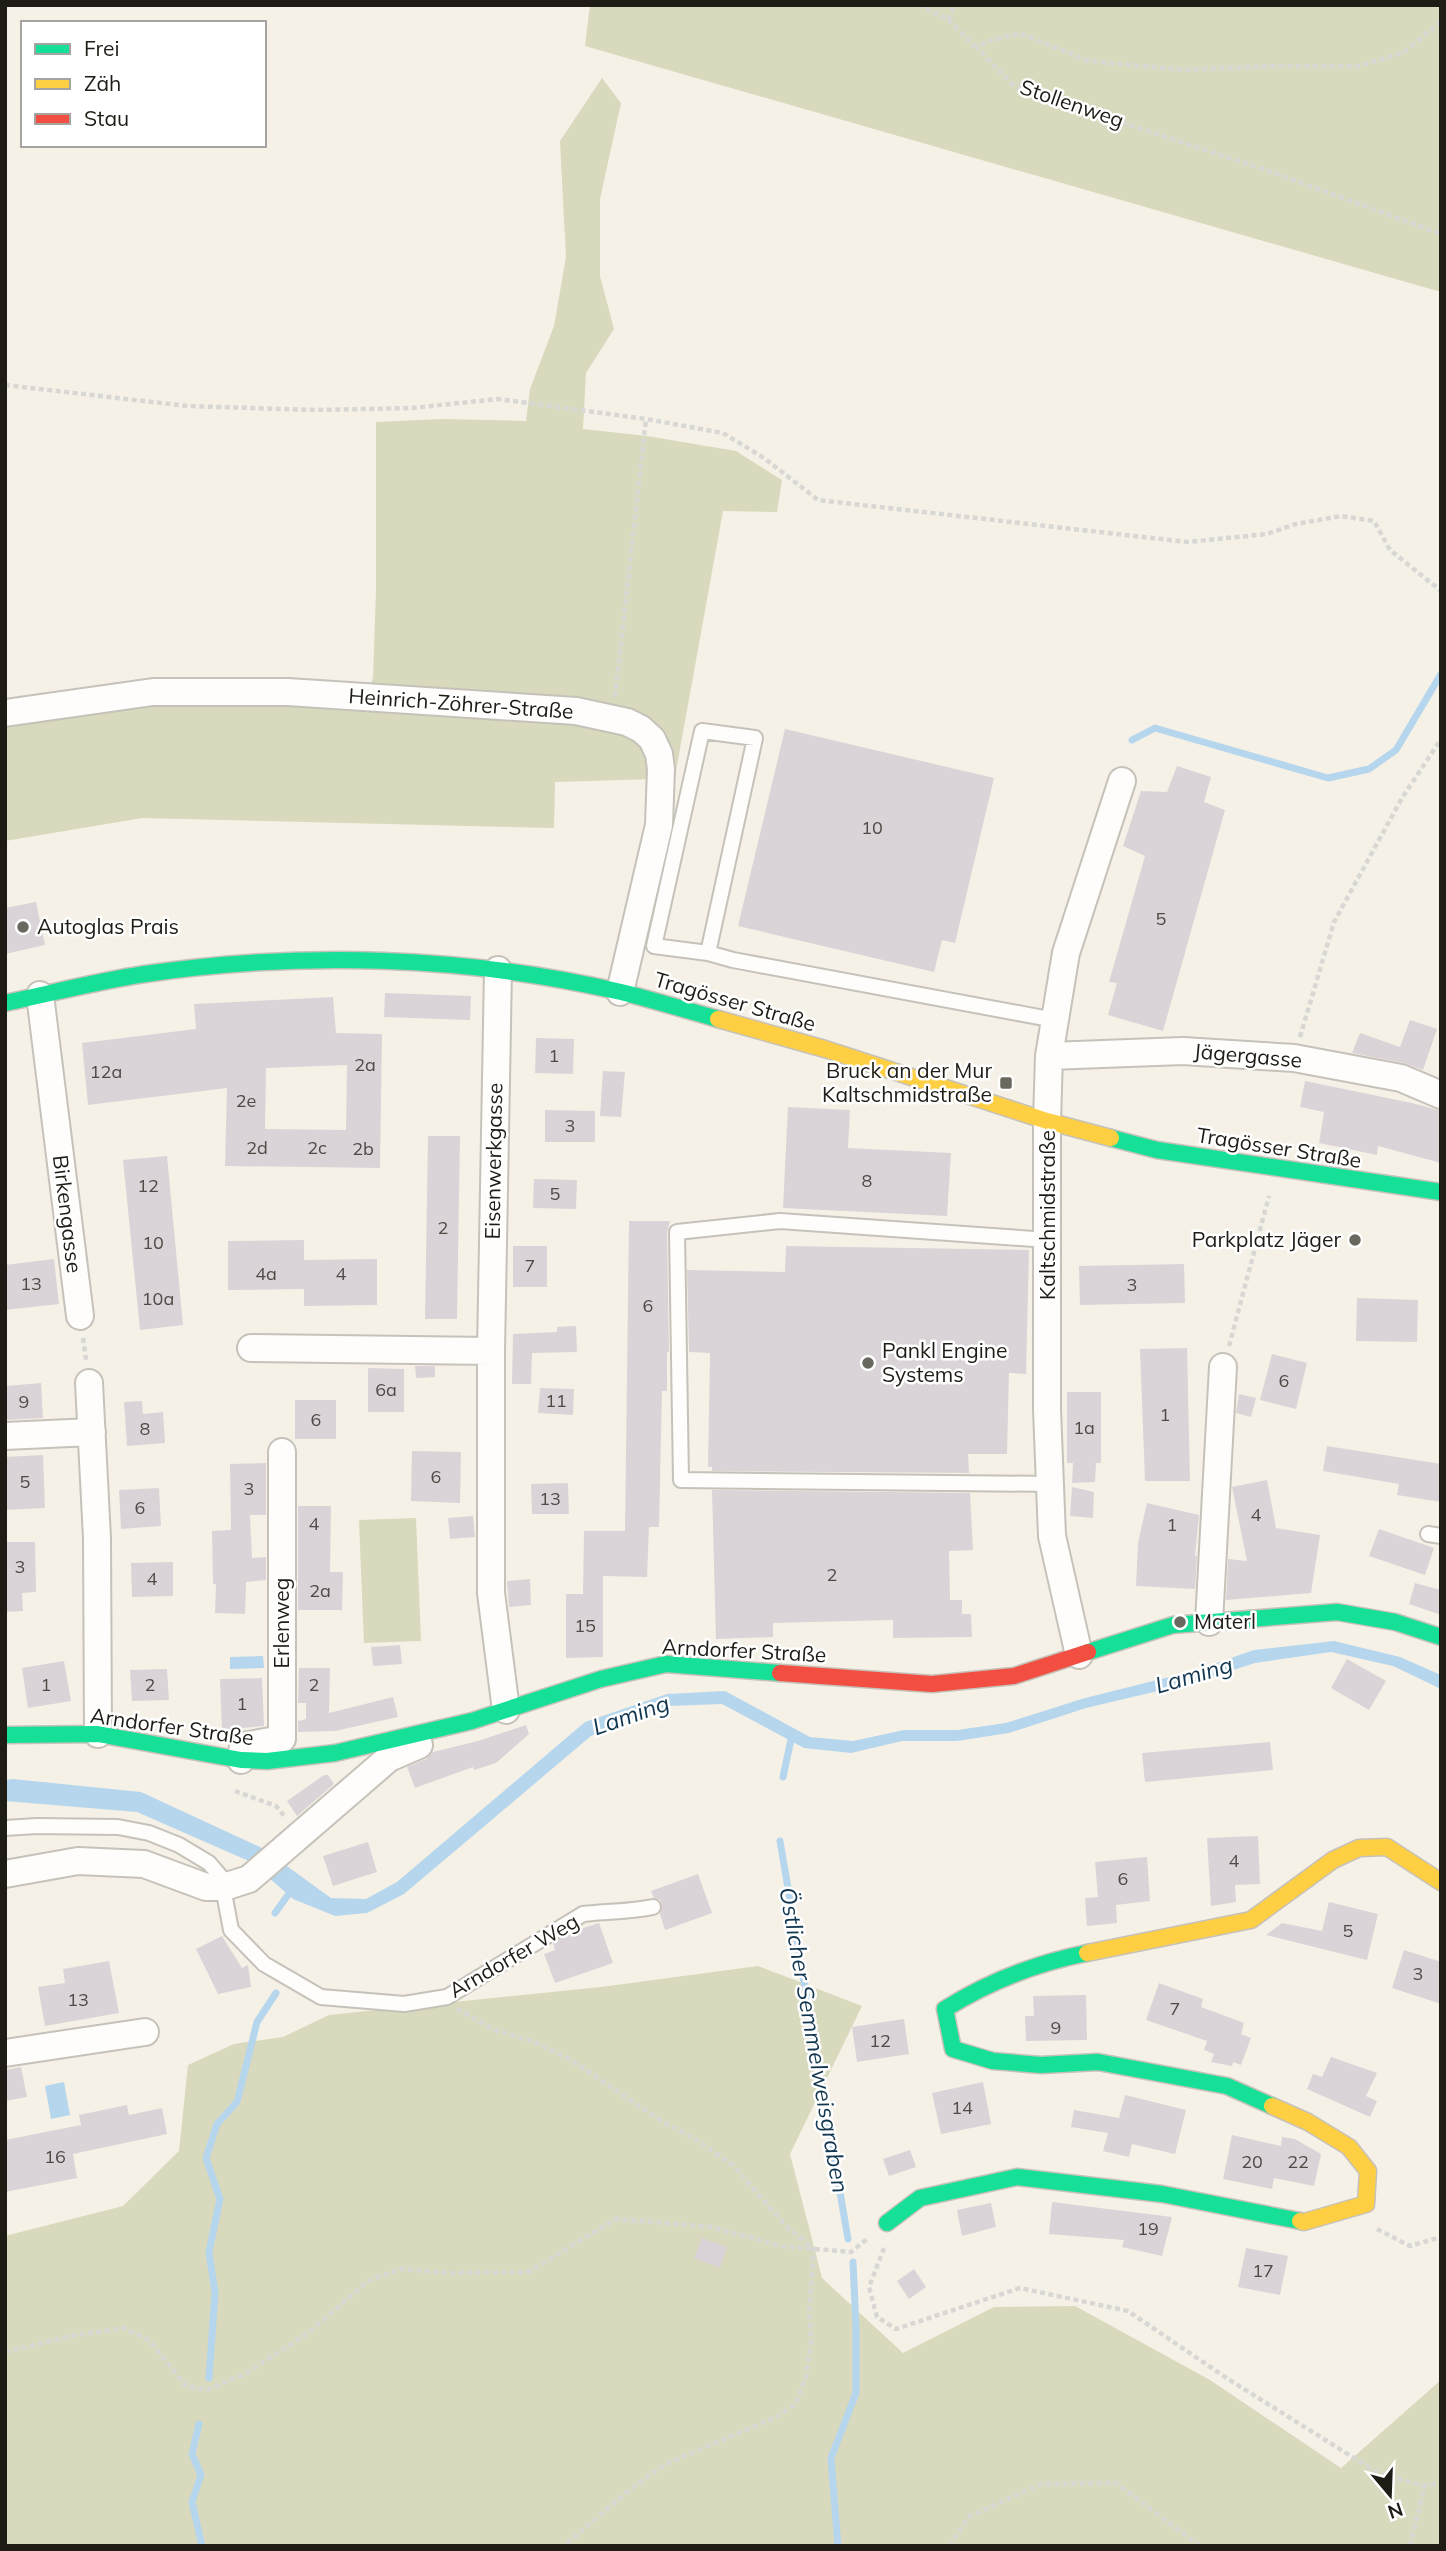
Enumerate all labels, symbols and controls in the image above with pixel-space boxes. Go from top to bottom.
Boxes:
legend [21,21,266,147]
text: Frei [84,35,120,61]
text: Zäh [84,70,121,96]
street label: Stollenweg [1017,73,1128,133]
text: Stau [84,105,129,131]
street label: Heinrich-Zöhrer-Straße [348,682,574,724]
house number: 10 [861,816,883,839]
house number: 5 [1156,907,1167,930]
place label: Autoglas Prais [37,913,179,939]
marker: Autoglas Prais [15,919,31,935]
street label: Tragösser Straße [652,966,819,1036]
street label: Jägergasse [1193,1037,1303,1073]
house number: 1 [549,1044,559,1067]
house number: 2a [354,1053,376,1076]
place label: Bruck an der Mur Kaltschmidstraße [822,1057,992,1107]
house number: 12a [90,1060,122,1083]
marker: Bruck an der Mur Kaltschmidstraße [998,1075,1014,1091]
street label: Eisenwerkgasse [479,1082,507,1240]
house number: 2e [236,1089,256,1112]
house number: 3 [565,1114,575,1137]
street label: Tragösser Straße [1195,1121,1363,1173]
street label: Kaltschmidstraße [1034,1130,1060,1300]
house number: 2d [246,1136,268,1159]
house number: 2c [307,1136,327,1159]
house number: 2b [352,1137,374,1160]
street label: Birkengasse [48,1153,88,1274]
house number: 8 [862,1169,872,1192]
house number: 12 [137,1174,159,1197]
house number: 5 [550,1182,561,1205]
house number: 2 [438,1216,448,1239]
place label: Parkplatz Jäger [1192,1226,1341,1252]
house number: 10 [142,1231,164,1254]
marker: Parkplatz Jäger [1347,1232,1363,1248]
house number: 7 [525,1254,535,1277]
house number: 4a [255,1262,277,1285]
house number: 4 [336,1262,347,1285]
house number: 13 [20,1272,42,1295]
house number: 3 [1127,1273,1137,1296]
house number: 10a [142,1287,174,1310]
house number: 6 [643,1294,653,1317]
place label: Pankl Engine Systems [882,1337,1007,1387]
marker: Pankl Engine Systems [860,1355,876,1371]
house number: 6 [1279,1369,1289,1392]
house number: 6a [375,1378,397,1401]
house number: 11 [545,1389,567,1412]
house number: 9 [19,1390,29,1413]
house number: 1 [1160,1403,1170,1426]
house number: 6 [311,1408,321,1431]
house number: 1a [1073,1416,1095,1439]
house number: 8 [140,1417,150,1440]
house number: 6 [431,1465,441,1488]
house number: 5 [20,1470,31,1493]
house number: 3 [244,1477,254,1500]
house number: 13 [539,1487,561,1510]
house number: 6 [135,1496,145,1519]
house number: 4 [1251,1503,1262,1526]
house number: 4 [309,1512,320,1535]
house number: 1 [1167,1513,1177,1536]
house number: 3 [15,1555,25,1578]
house number: 2 [827,1563,837,1586]
house number: 4 [147,1567,158,1590]
street label: Erlenweg [268,1578,294,1668]
house number: 2a [309,1579,331,1602]
place label: Materl [1194,1608,1256,1634]
house number: 15 [574,1614,596,1637]
marker: Materl [1172,1614,1188,1630]
street label: Arndorfer Straße [661,1633,827,1667]
water label: Laming [1152,1650,1236,1699]
house number: 1 [41,1673,51,1696]
house number: 2 [145,1673,155,1696]
house number: 2 [309,1673,319,1696]
water label: Laming [589,1688,673,1741]
house number: 1 [237,1692,247,1715]
street label: Arndorfer Straße [89,1702,256,1750]
house number: 4 [1229,1849,1240,1872]
house number: 6 [1118,1867,1128,1890]
water label: Östlicher Semmelweisgraben [773,1885,856,2195]
street label: Arndorfer Weg [444,1907,583,2003]
house number: 5 [1343,1919,1354,1942]
house number: 3 [1413,1962,1423,1985]
house number: 13 [67,1988,89,2011]
house number: 7 [1170,1997,1180,2020]
house number: 9 [1051,2016,1061,2039]
house number: 12 [869,2029,891,2052]
house number: 14 [951,2096,973,2119]
house number: 16 [44,2145,66,2168]
house number: 20 [1241,2150,1263,2173]
house number: 22 [1287,2150,1309,2173]
house number: 19 [1137,2217,1159,2240]
house number: 17 [1252,2259,1274,2282]
north arrow [1355,2460,1425,2530]
text: N [1385,2497,1406,2525]

